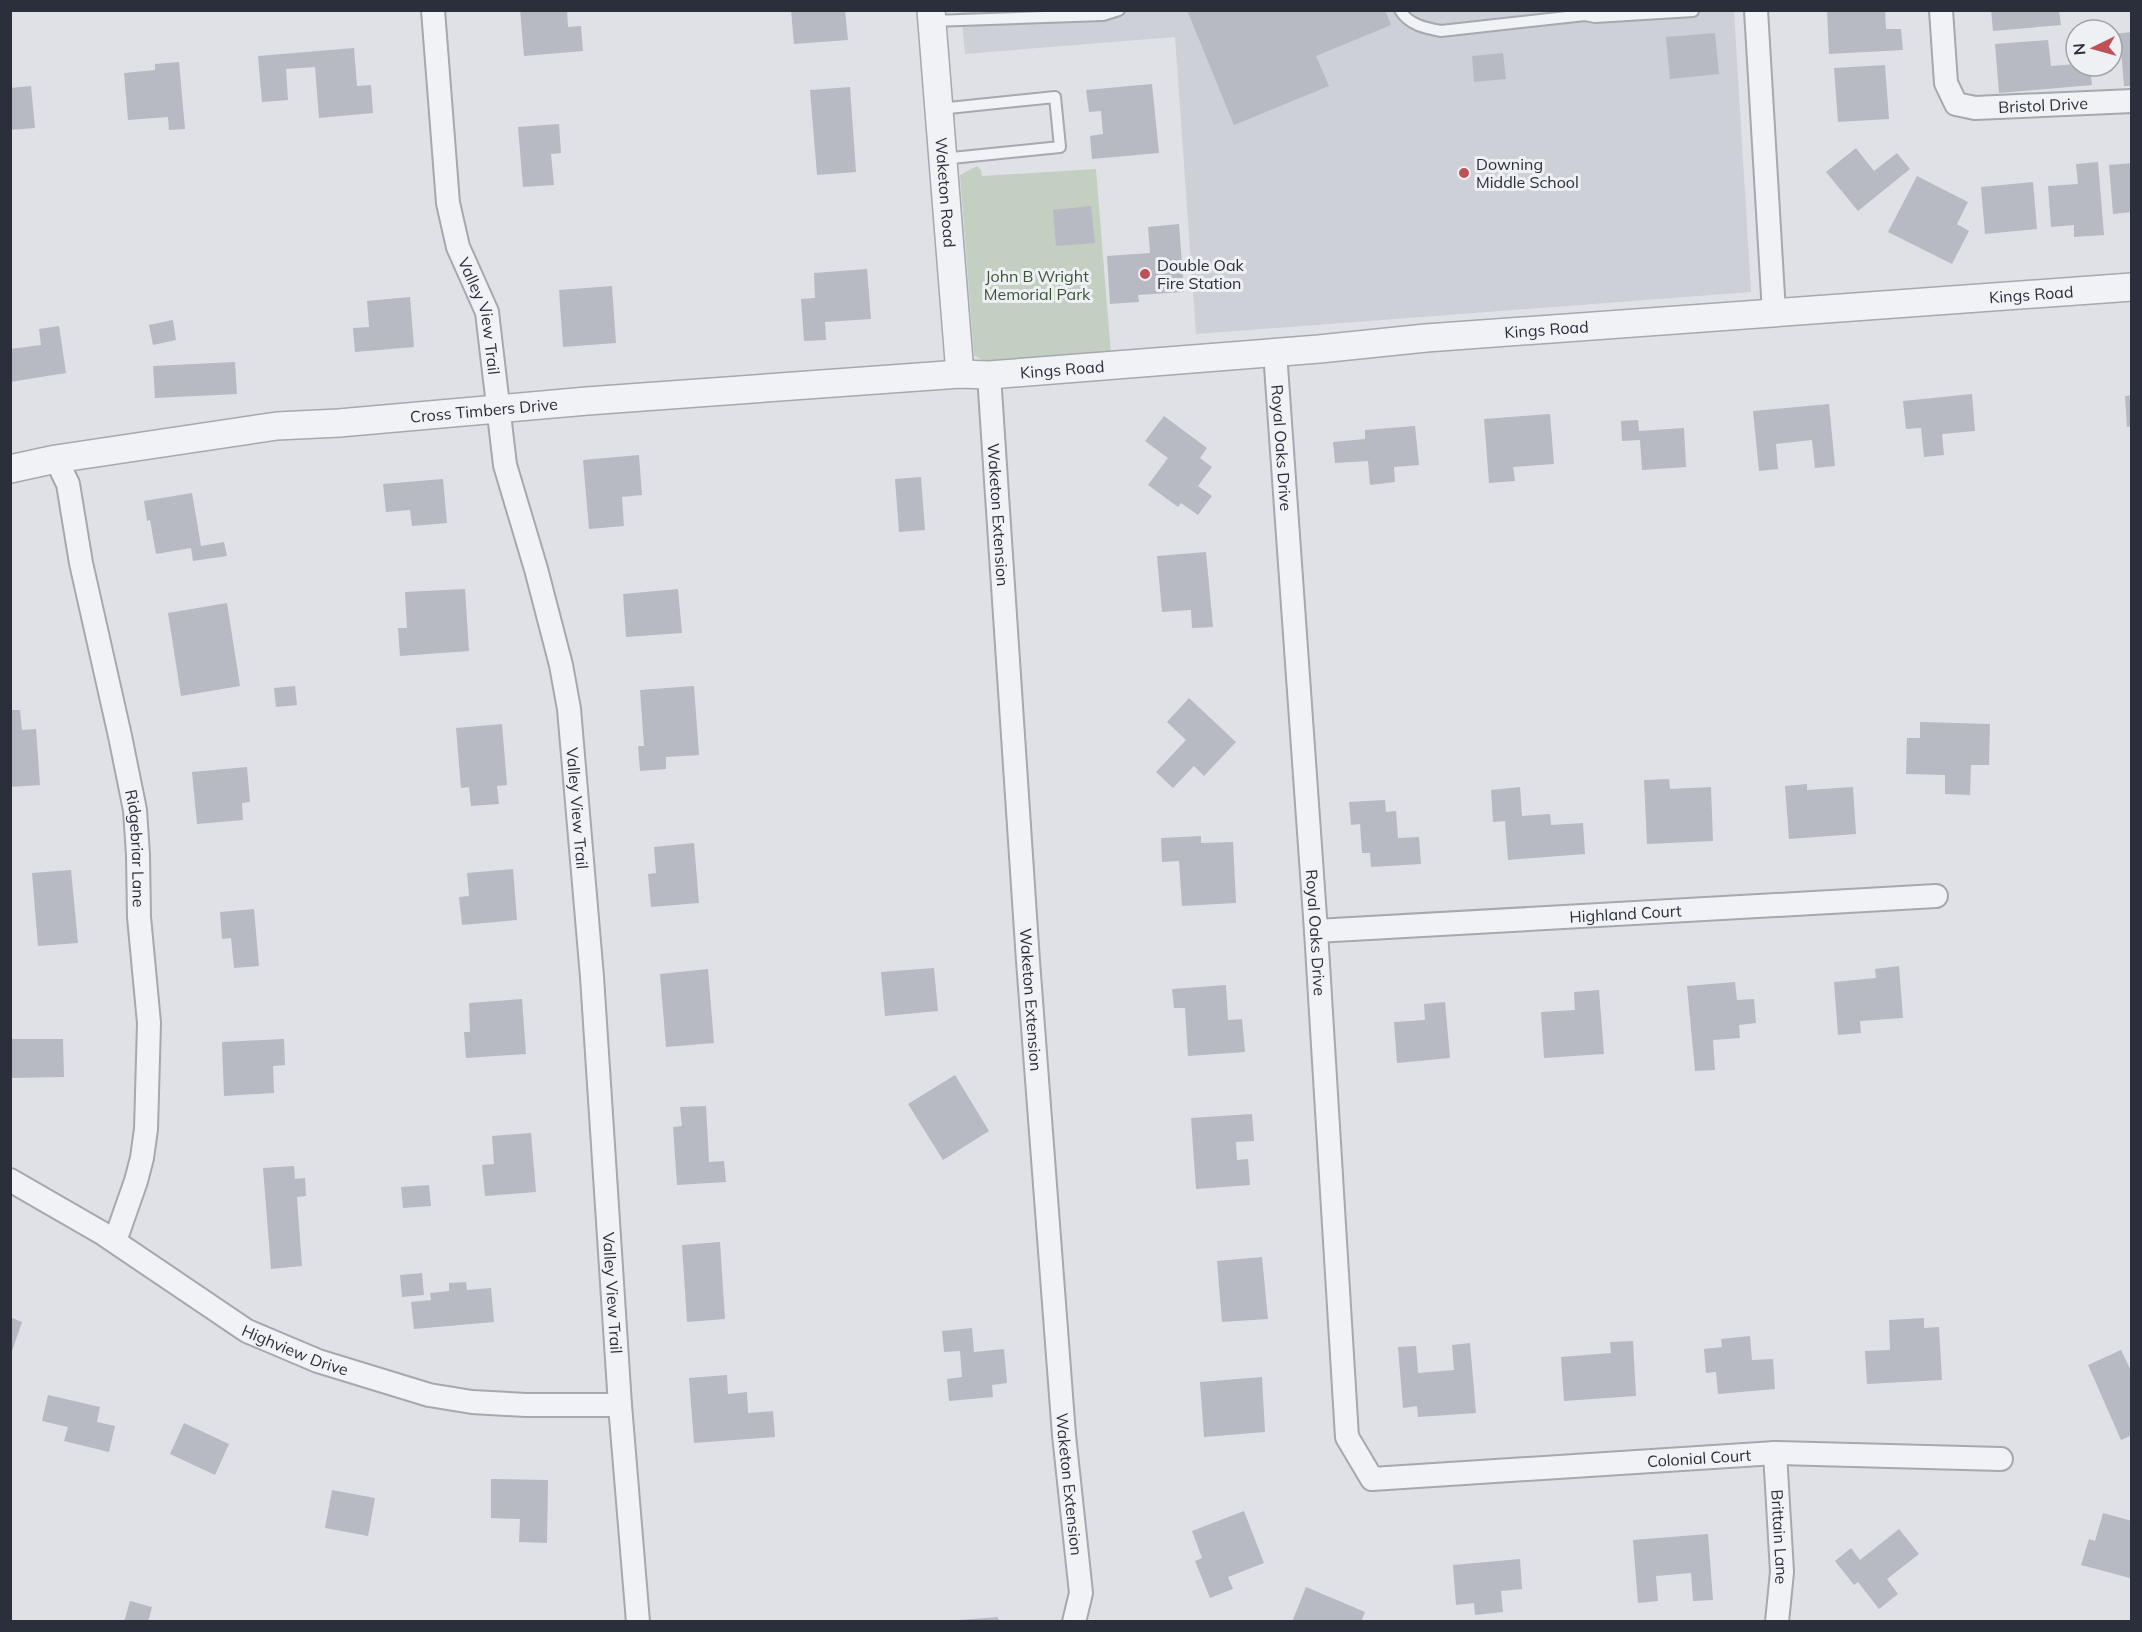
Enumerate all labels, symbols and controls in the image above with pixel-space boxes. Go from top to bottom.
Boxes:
north arrow [2064,18,2124,78]
text: N [2069,42,2090,56]
street label: Bristol Drive [1998,93,2088,117]
street label: Waketon Road [931,136,960,248]
place label: Downing Middle School [1476,154,1579,192]
marker: Downing Middle School [1457,166,1471,180]
street label: Valley View Trail [454,254,504,376]
place label: Double Oak Fire Station [1157,255,1245,293]
park label: John B Wright Memorial Park [984,266,1091,304]
marker: Double Oak Fire Station [1138,267,1152,281]
street label: Kings Road [1988,281,2074,307]
street label: Kings Road [1504,316,1589,342]
street label: Kings Road [1019,356,1105,383]
street label: Royal Oaks Drive [1267,384,1296,512]
street label: Cross Timbers Drive [409,394,559,427]
street label: Waketon Extension [984,442,1013,587]
street label: Valley View Trail [562,747,593,870]
street label: Ridgebriar Lane [121,788,149,908]
street label: Royal Oaks Drive [1302,869,1330,996]
street label: Highland Court [1569,900,1683,927]
street label: Waketon Extension [1016,927,1046,1072]
street label: Valley View Trail [599,1231,627,1354]
street label: Highview Drive [239,1320,351,1380]
street label: Waketon Extension [1052,1412,1087,1556]
street label: Colonial Court [1647,1445,1752,1471]
street label: Brittain Lane [1767,1489,1792,1585]

